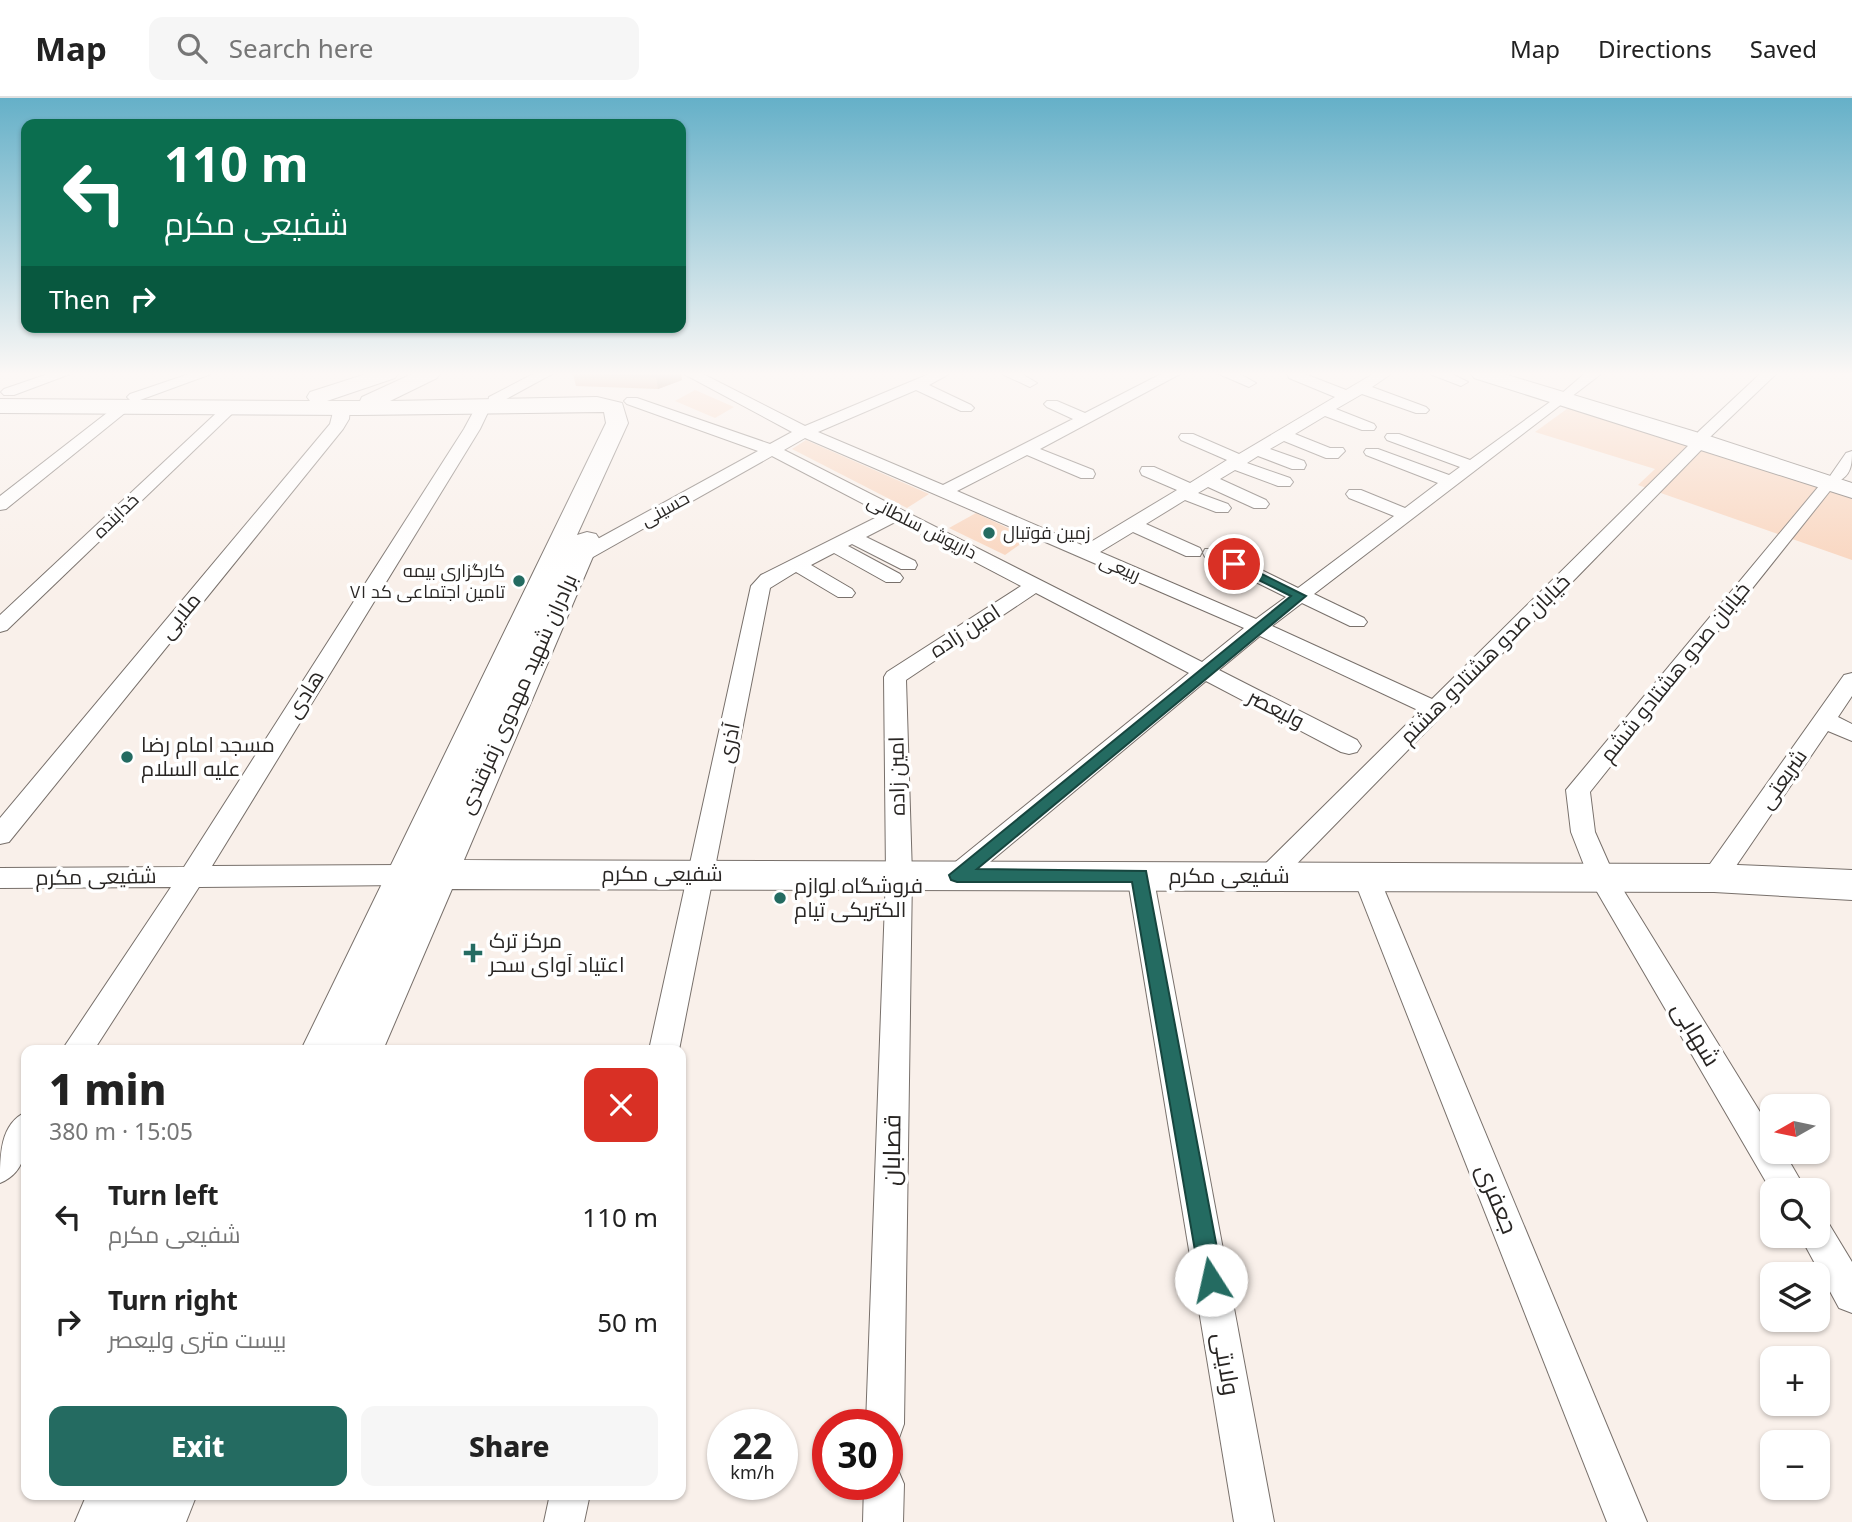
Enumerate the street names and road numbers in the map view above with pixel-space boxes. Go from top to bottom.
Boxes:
street label: حسینی [636,485,693,531]
street label: خدابنده [87,488,143,543]
street label: داریوش سلطانی [864,488,981,564]
street label: ربیعی [1096,548,1145,586]
street label: خیابان صدو هشتادو هشتم [1393,567,1576,750]
street label: برادران شهید مهدوی زفرقندی [451,569,583,818]
street label: خیابان صدو هشتادو ششم [1593,575,1756,768]
street label: ملایی [152,586,206,644]
street label: امین زاده [924,597,1005,663]
street label: هادی [279,664,330,723]
street label: ولیعصر [1242,682,1310,734]
street label: آذری [710,720,746,765]
street label: امين زاده [881,736,911,816]
street label: شریعتی [1751,743,1813,814]
street label: شفیعی مکرم [601,859,723,888]
street label: شفیعی مکرم [35,861,157,892]
street label: شفیعی مکرم [1168,861,1290,890]
street label: شهابی [1665,995,1730,1072]
street label: قصابان [873,1114,908,1186]
street label: جعفری [1469,1159,1527,1238]
street label: ولایتی [1206,1330,1249,1398]

